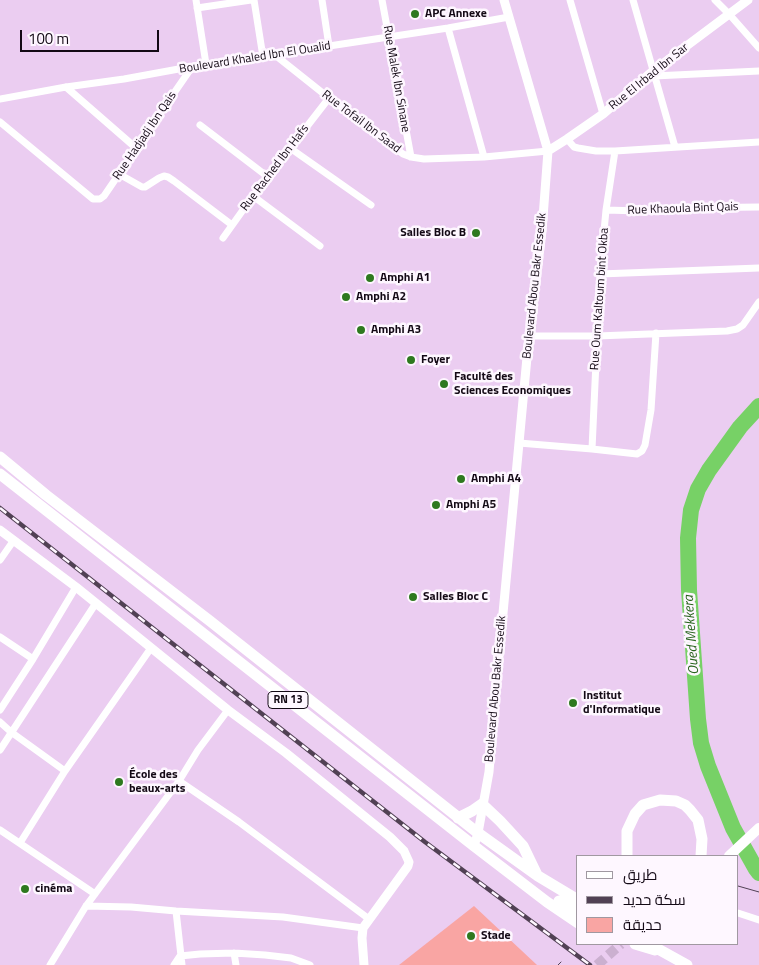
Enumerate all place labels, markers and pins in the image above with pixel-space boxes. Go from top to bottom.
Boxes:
place label: APC Annexe [425,7,487,21]
marker: APC Annexe [409,8,421,20]
place label: Salles Bloc B [400,226,466,240]
marker: Salles Bloc B [470,227,482,239]
place label: Amphi A1 [380,271,430,285]
marker: Amphi A1 [364,272,376,284]
place label: Amphi A2 [356,290,406,304]
marker: Amphi A2 [340,291,352,303]
place label: Amphi A3 [371,323,421,337]
marker: Amphi A3 [355,324,367,336]
place label: Foyer [421,353,450,367]
marker: Foyer [405,354,417,366]
place label: Faculté des Sciences Economiques [454,370,571,398]
marker: Faculté des Sciences Economiques [438,378,450,390]
place label: Amphi A4 [471,472,521,486]
marker: Amphi A4 [455,473,467,485]
place label: Amphi A5 [446,498,496,512]
marker: Amphi A5 [430,499,442,511]
place label: Salles Bloc C [423,590,488,604]
marker: Salles Bloc C [407,591,419,603]
place label: Institut d'Informatique [583,689,661,717]
marker: Institut d'Informatique [567,697,579,709]
place label: École des beaux-arts [129,768,185,796]
marker: École des beaux-arts [113,776,125,788]
place label: cinéma [35,882,72,896]
marker: cinéma [19,883,31,895]
place label: Stade [481,929,511,943]
marker: Stade [465,930,477,942]

